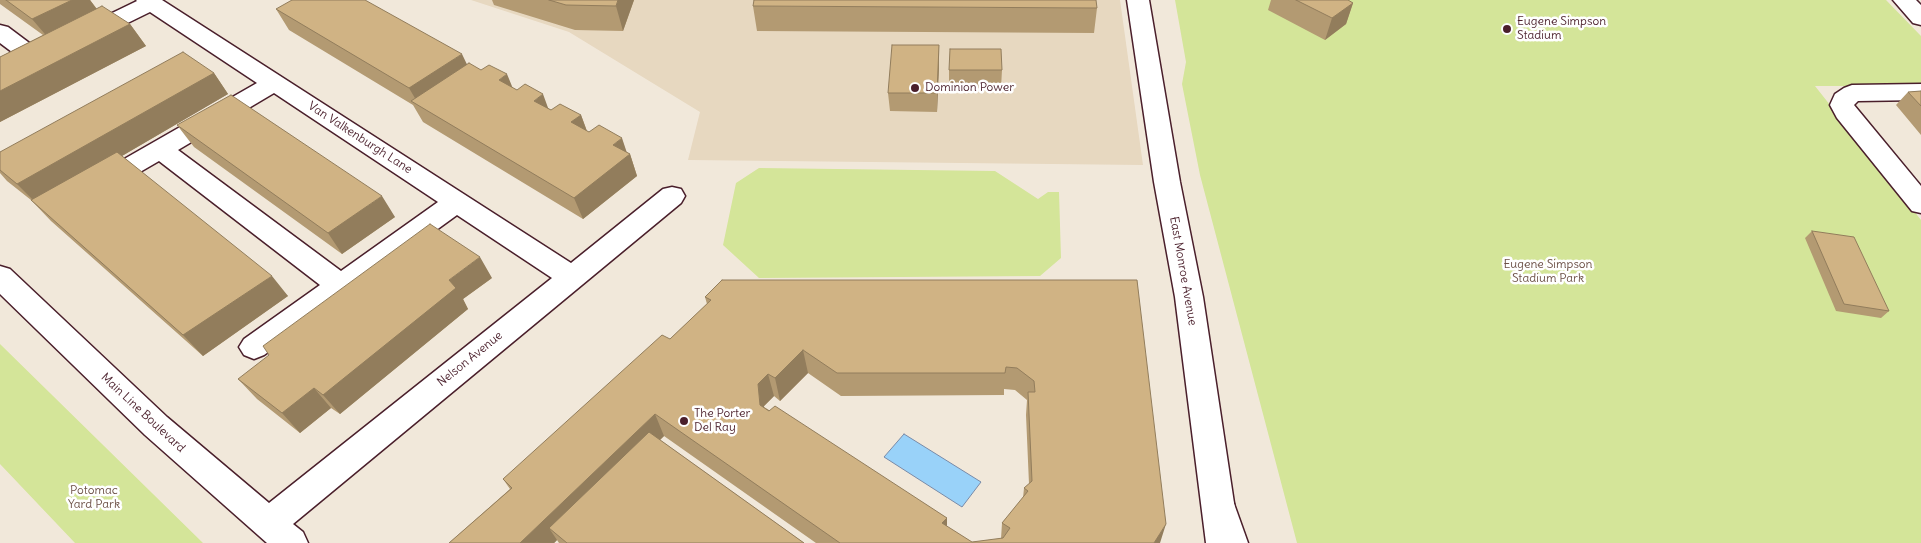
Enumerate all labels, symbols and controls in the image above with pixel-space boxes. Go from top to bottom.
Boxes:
place label: Eugene Simpson Stadium [1517,15,1606,43]
marker: Eugene Simpson Stadium [1501,23,1513,35]
place label: Dominion Power [925,81,1014,95]
marker: Dominion Power [909,82,921,94]
street label: Van Valkenburgh Lane [305,99,415,177]
street label: East Monroe Avenue [1166,215,1200,327]
park label: Eugene Simpson Stadium Park [1503,258,1593,286]
street label: Nelson Avenue [435,328,505,390]
street label: Main Line Boulevard [98,370,188,456]
place label: The Porter Del Ray [694,407,750,435]
marker: The Porter Del Ray [678,415,690,427]
park label: Potomac Yard Park [68,484,120,512]

